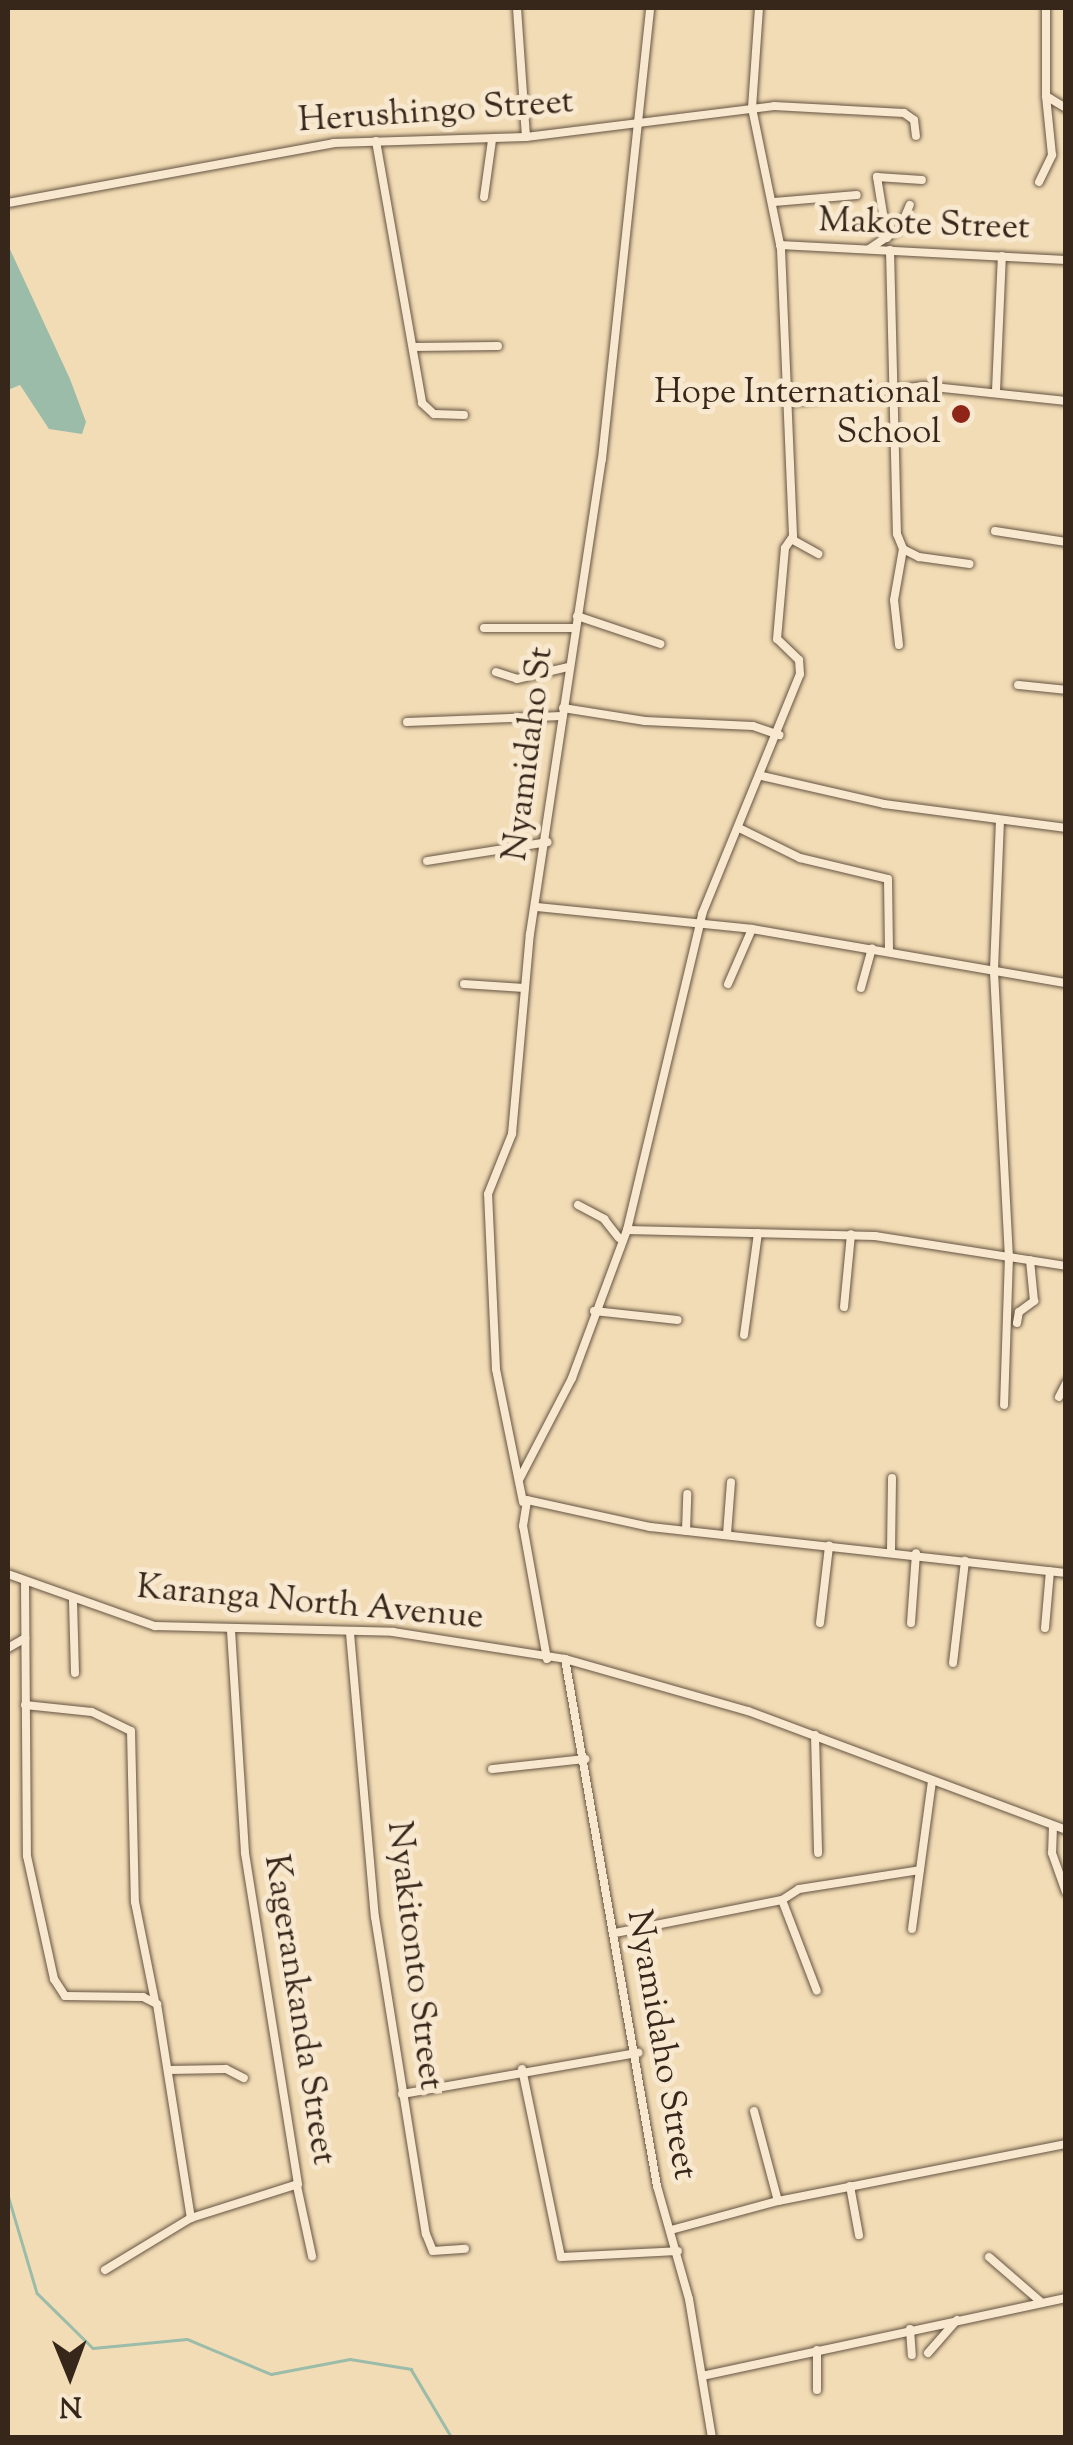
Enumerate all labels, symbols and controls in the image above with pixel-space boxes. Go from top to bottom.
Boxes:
street label: Herushingo Street [297,82,575,144]
street label: Makote Street [817,201,1031,251]
place label: Hope International School [654,373,941,455]
marker: Hope International School [950,403,972,425]
street label: Nyamidaho St [496,644,564,864]
street label: Karanga North Avenue [135,1568,485,1640]
street label: Nyakitonto Street [376,1819,450,2093]
street label: Kagerankanda Street [253,1852,343,2168]
street label: Nyamidaho Street [616,1907,704,2183]
north arrow [20,2325,120,2425]
text: N [59,2385,82,2425]

